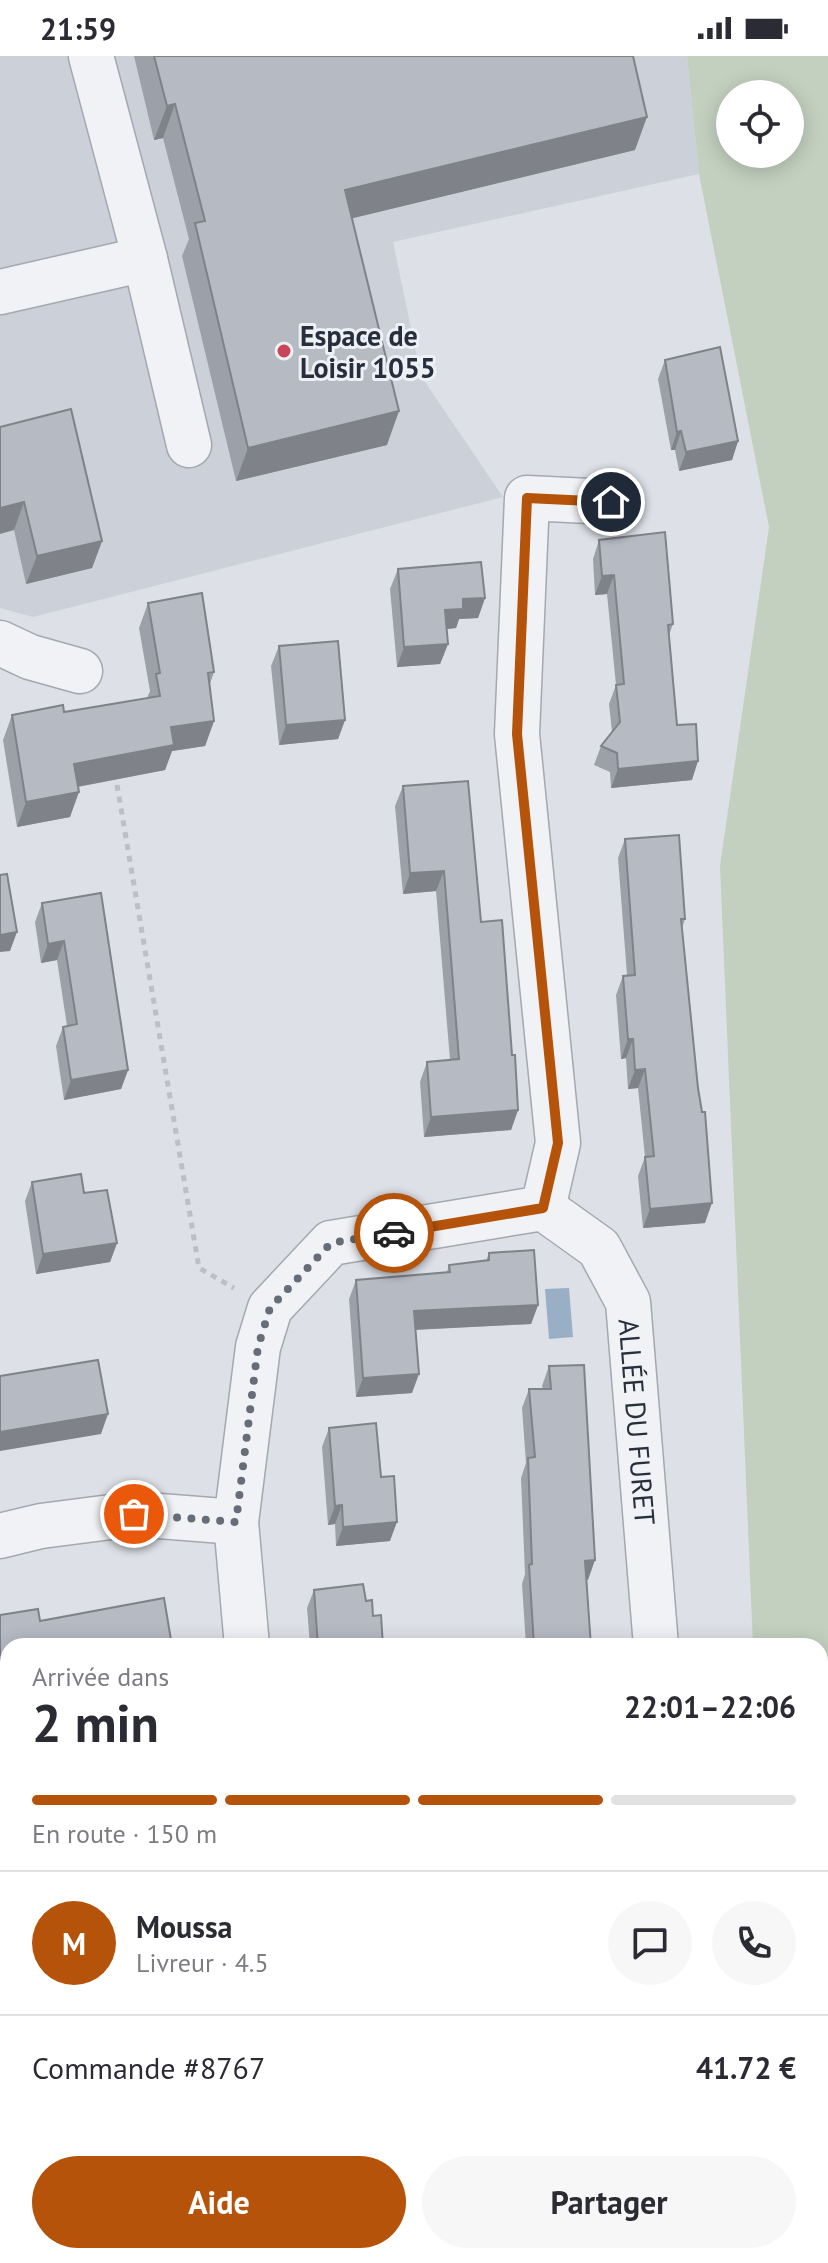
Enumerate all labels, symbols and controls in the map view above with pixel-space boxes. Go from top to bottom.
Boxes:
text: 21:59 [40,9,116,48]
map controls [716,80,804,168]
button: locate [716,80,804,168]
place label: Espace de Loisir 1055 [300,317,436,386]
marker: Espace de Loisir 1055 [275,342,293,360]
pin [577,468,645,536]
icon: home [589,480,633,524]
courier [354,1193,434,1273]
icon: car [372,1211,416,1255]
street label: ALLÉE DU FURET [611,1317,665,1527]
pin [100,1480,168,1548]
icon: bag [112,1492,156,1536]
text: Arrivée dans [32,1660,169,1693]
text: 22:01–22:06 [624,1687,796,1726]
text: 2 min [32,1689,159,1756]
text: En route · 150 m [32,1817,217,1850]
button: chat [608,1901,692,1985]
button: phone [712,1901,796,1985]
text: Moussa [136,1907,232,1946]
text: M [62,1924,86,1963]
text: Livreur · 4.5 [136,1946,269,1979]
text: Commande #8767 [32,2048,265,2087]
text: 41.72 € [696,2048,796,2087]
button: Aide [32,2156,406,2248]
button: Partager [422,2156,796,2248]

